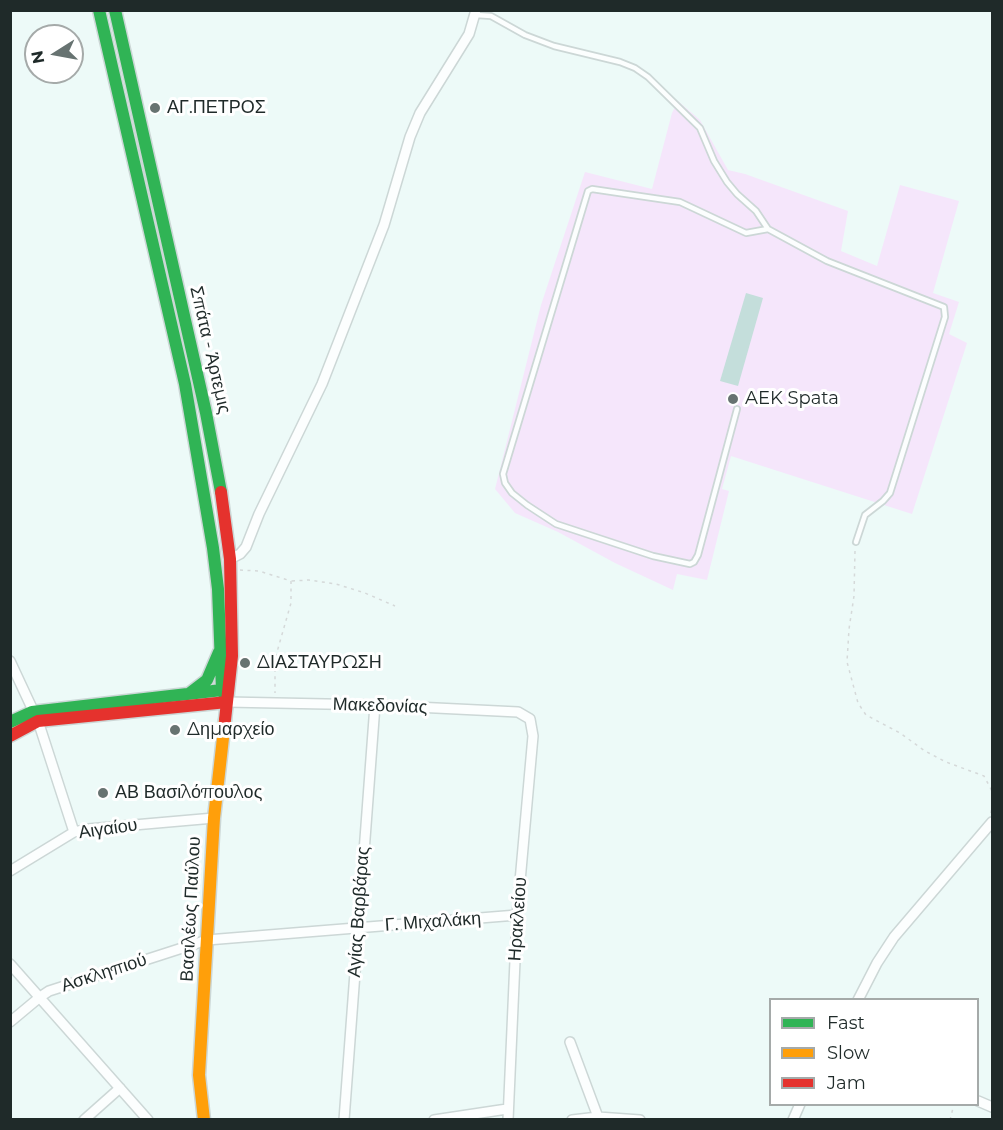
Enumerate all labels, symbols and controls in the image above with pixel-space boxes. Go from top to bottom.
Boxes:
north arrow [24,24,84,84]
text: N [27,49,48,65]
place label: ΑΓ.ΠΕΤΡΟΣ [167,97,266,119]
marker: ΑΓ.ΠΕΤΡΟΣ [148,101,162,115]
street label: Σπάτα - Άρτεμις [185,284,235,416]
place label: AEK Spata [745,388,839,410]
marker: AEK Spata [726,392,740,406]
place label: ΔΙΑΣΤΑΥΡΩΣΗ [257,652,382,674]
marker: ΔΙΑΣΤΑΥΡΩΣΗ [238,656,252,670]
street label: Μακεδονίας [332,694,428,718]
place label: Δημαρχείο [187,719,274,741]
marker: Δημαρχείο [168,723,182,737]
place label: ΑΒ Βασιλόπουλος [115,782,262,804]
marker: ΑΒ Βασιλόπουλος [96,786,110,800]
street label: Αιγαίου [77,814,139,844]
street label: Βασιλέως Παύλου [176,836,206,982]
street label: Αγίας Βαρβάρας [344,846,374,978]
street label: Ηρακλείου [504,876,532,962]
street label: Γ. Μιχαλάκη [384,908,482,936]
street label: Ασκληπιού [58,949,150,997]
legend [769,998,979,1106]
text: Fast [827,1012,865,1034]
text: Slow [827,1042,870,1064]
text: Jam [827,1072,866,1094]

